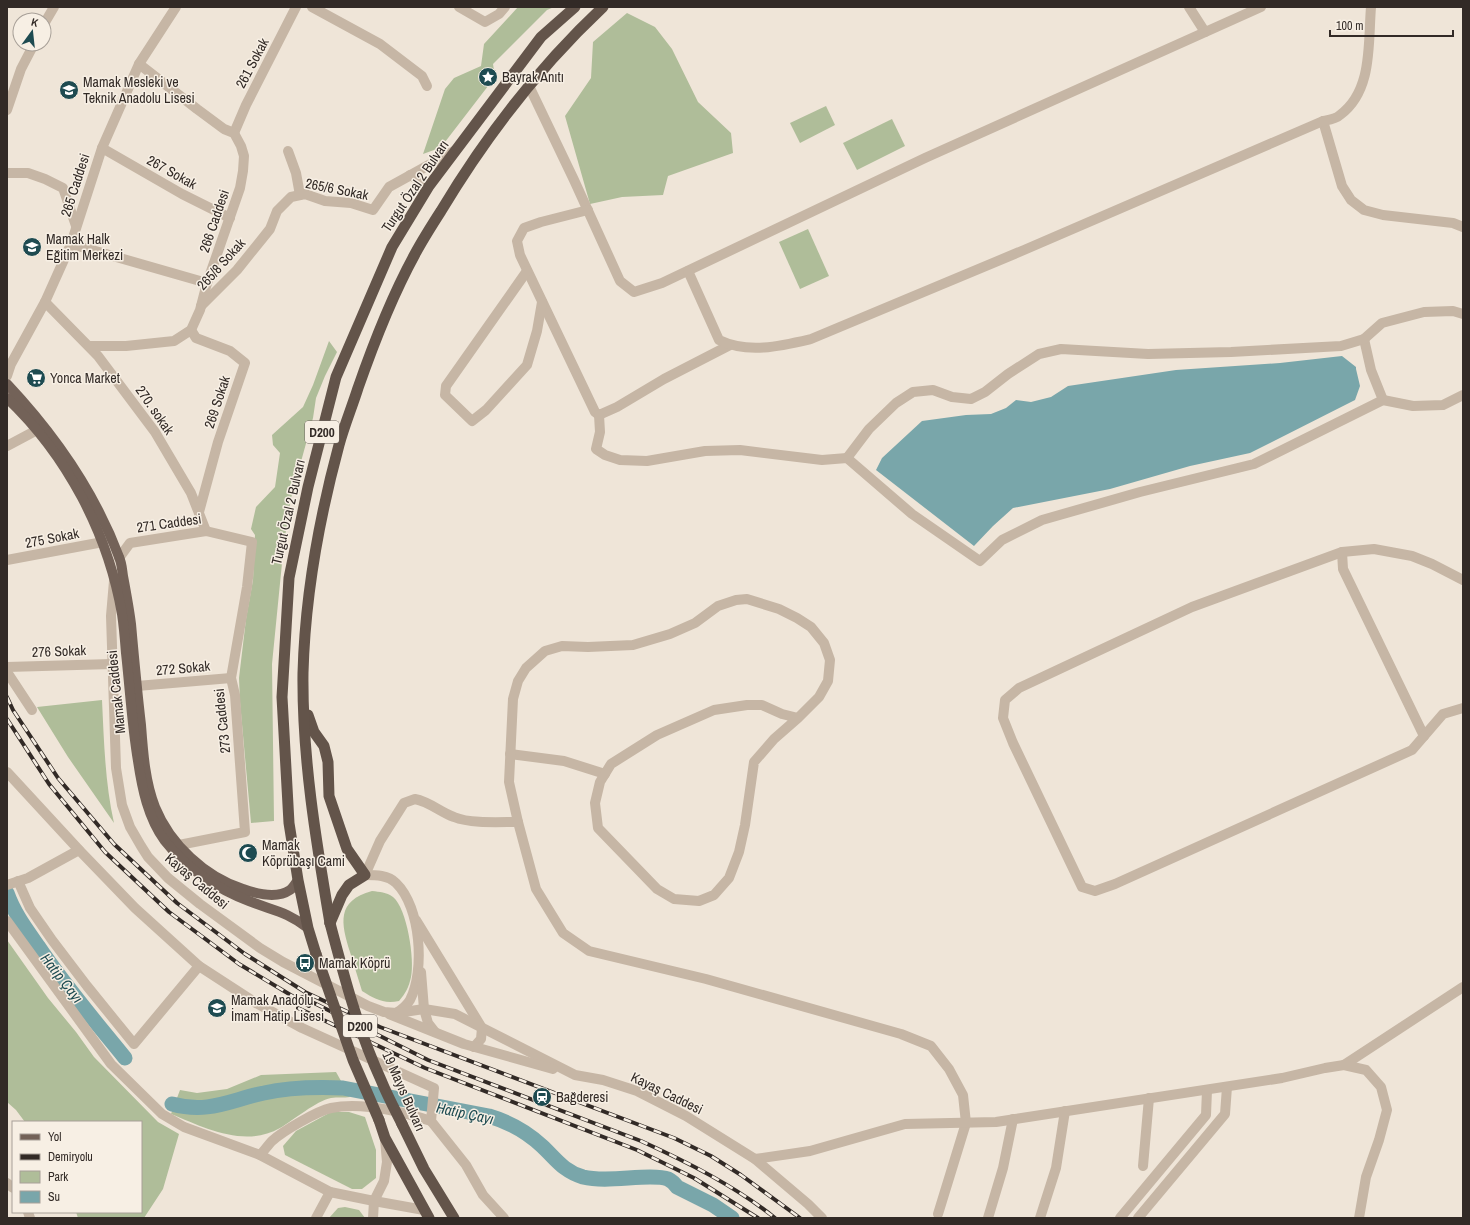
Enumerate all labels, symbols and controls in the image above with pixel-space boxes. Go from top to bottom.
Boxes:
north arrow [12,12,52,52]
scale bar [1330,12,1453,38]
text: K [30,15,40,30]
text: 100 m [1336,18,1363,34]
street label: 261 Sokak [231,35,273,91]
place icon: Bayrak Anıtı [477,66,499,88]
place label: Bayrak Anıtı [502,68,564,86]
place label: Mamak Mesleki ve Teknik Anadolu Lisesi [83,73,195,107]
school or university icon: Mamak Mesleki ve Teknik Anadolu Lisesi [58,79,80,101]
street label: Turgut Özal 2 Bulvarı [377,136,453,236]
street label: 265 Caddesi [56,151,94,219]
street label: 267 Sokak [144,151,200,193]
street label: 265/6 Sokak [304,174,370,204]
street label: 266 Caddesi [195,187,233,255]
place label: Mamak Halk Eğitim Merkezi [46,230,123,264]
street label: 265/8 Sokak [193,234,249,294]
school or university icon: Mamak Halk Eğitim Merkezi [21,236,43,258]
supermarket icon: Yonca Market [25,367,47,389]
place label: Yonca Market [50,369,120,387]
street label: 269 Sokak [200,373,234,431]
street label: 270. sokak [132,382,178,438]
road number: D200 [305,421,339,443]
street label: Turgut Özal 2 Bulvarı [267,458,309,566]
street label: 271 Caddesi [136,510,202,536]
street label: 275 Sokak [24,524,81,552]
street label: 276 Sokak [32,641,87,661]
street label: Mamak Caddesi [103,649,129,735]
street label: 272 Sokak [155,657,211,679]
street label: 273 Caddesi [210,688,234,754]
place label: Mamak Köprübaşı Cami [262,836,345,870]
mosque icon: Mamak Köprübaşı Cami [237,842,259,864]
street label: Kayaş Caddesi [161,849,233,913]
water label: Hatip Çayı [36,949,88,1007]
bus stop icon: Mamak Köprü [294,952,316,974]
place label: Mamak Köprü [319,954,390,972]
place label: Mamak Anadolu İmam Hatip Lisesi [231,991,324,1025]
school or university icon: Mamak Anadolu İmam Hatip Lisesi [206,997,228,1019]
road number: D200 [343,1015,377,1037]
street label: 19 Mayıs Bulvarı [378,1048,430,1134]
street label: Kayaş Caddesi [628,1068,706,1118]
station icon: Bağderesi [531,1086,553,1108]
place label: Bağderesi [556,1088,608,1106]
water label: Hatip Çayı [434,1097,496,1129]
legend [12,1121,142,1213]
text: Yol [48,1129,61,1145]
text: Demiryolu [48,1149,93,1165]
text: Park [48,1169,68,1185]
text: Su [48,1189,60,1205]

